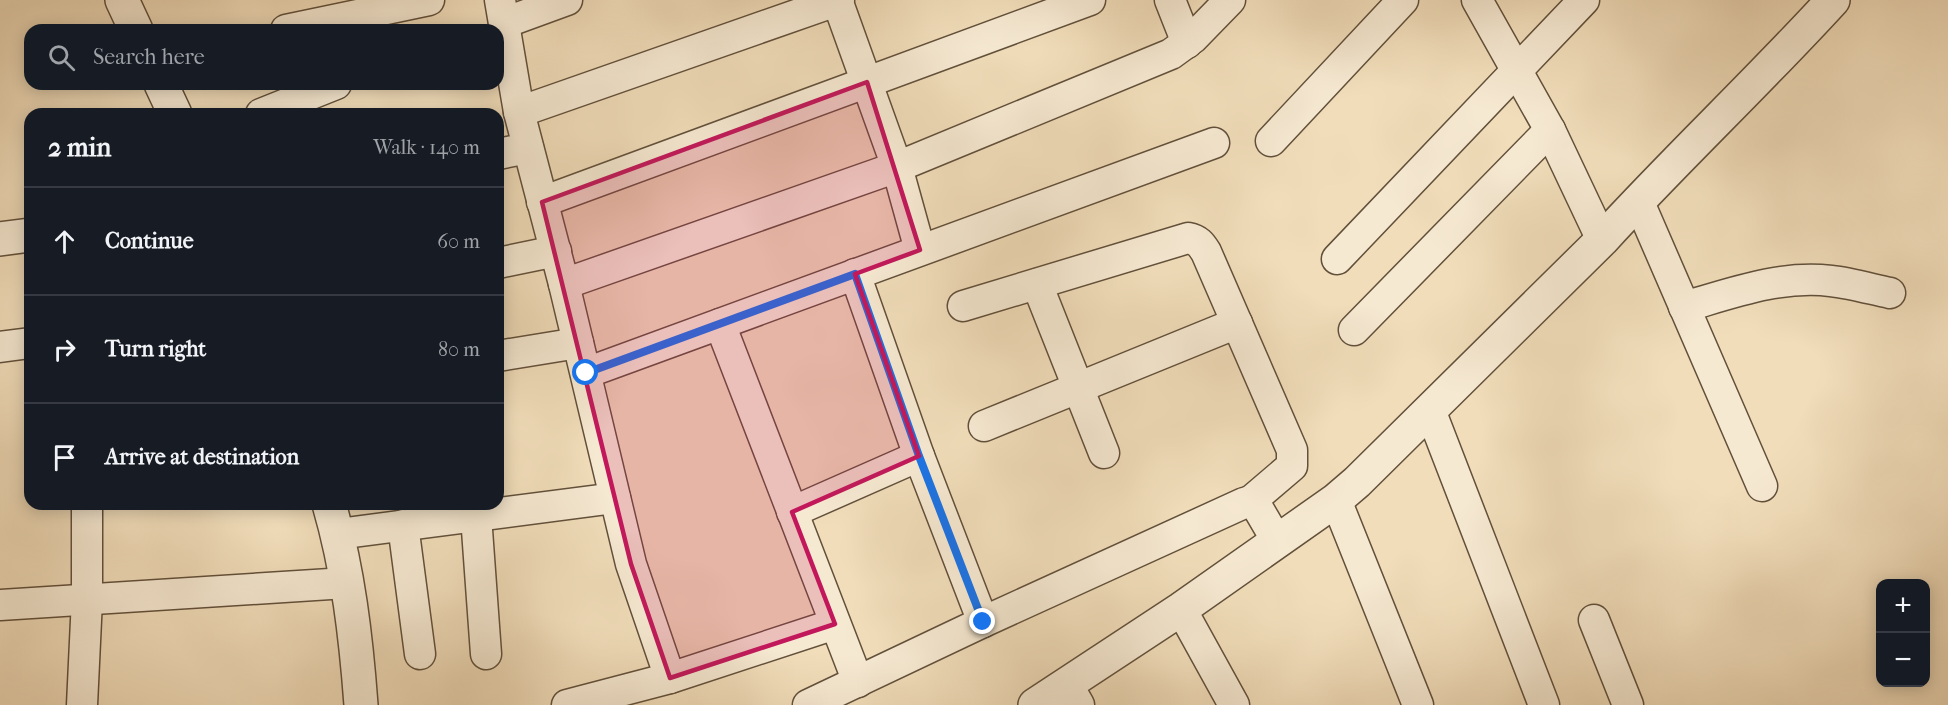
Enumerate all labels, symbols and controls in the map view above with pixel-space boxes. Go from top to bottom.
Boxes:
search box [24,24,504,90]
icon: search [45,41,78,74]
text: Search here [93,44,205,70]
text: 2 min [48,132,111,163]
text: Walk · 140 m [373,136,480,159]
icon: ahead [48,225,81,258]
text: Continue [105,228,194,254]
text: 60 m [437,230,480,253]
icon: right [48,333,81,366]
text: Turn right [105,336,206,362]
text: 80 m [438,338,480,361]
route start [572,359,598,385]
icon: arrive [48,441,81,474]
text: Arrive at destination [105,444,299,470]
map controls [1876,579,1930,687]
button: + [1876,579,1930,633]
route end [969,608,995,634]
button: − [1876,633,1930,687]

